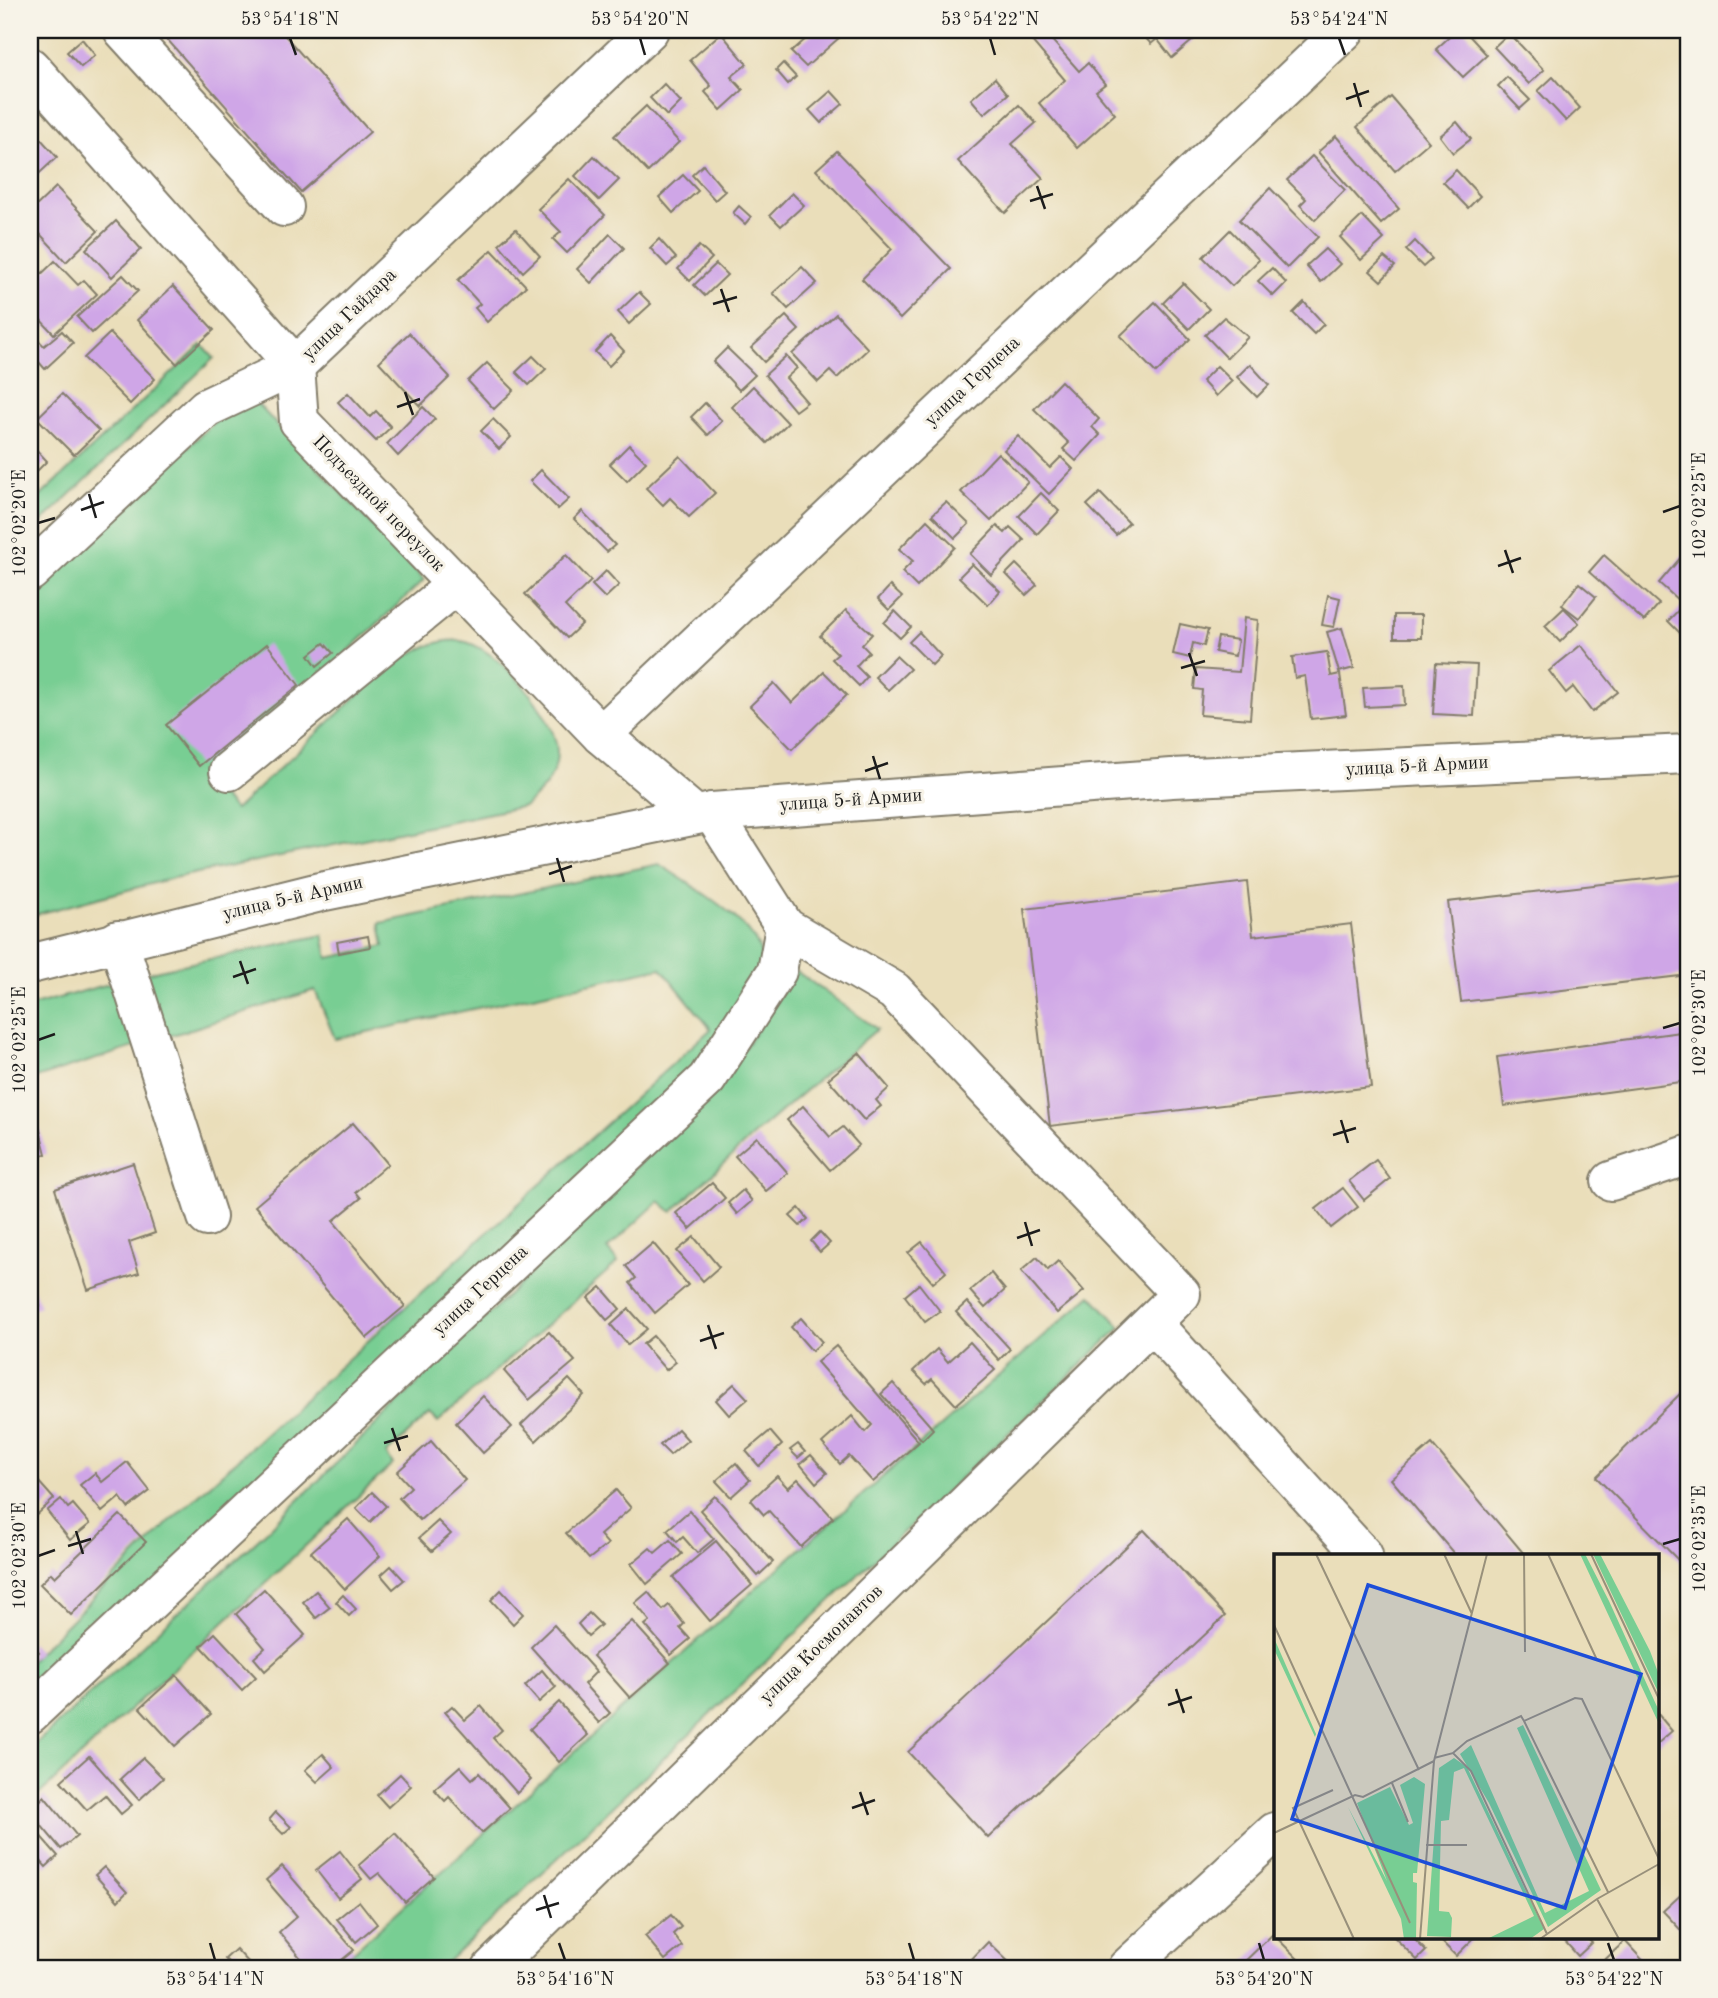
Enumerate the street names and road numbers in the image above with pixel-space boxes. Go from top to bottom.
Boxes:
street label: улица Гайдара [299,265,401,364]
street label: улица Герцена [922,333,1025,431]
street label: Подъездной переулок [308,432,448,576]
street label: улица 5-й Армии [1345,754,1489,780]
street label: улица 5-й Армии [779,787,923,815]
street label: улица 5-й Армии [221,874,365,924]
street label: улица Герцена [430,1242,533,1340]
street label: улица Космонавтов [757,1582,887,1708]

